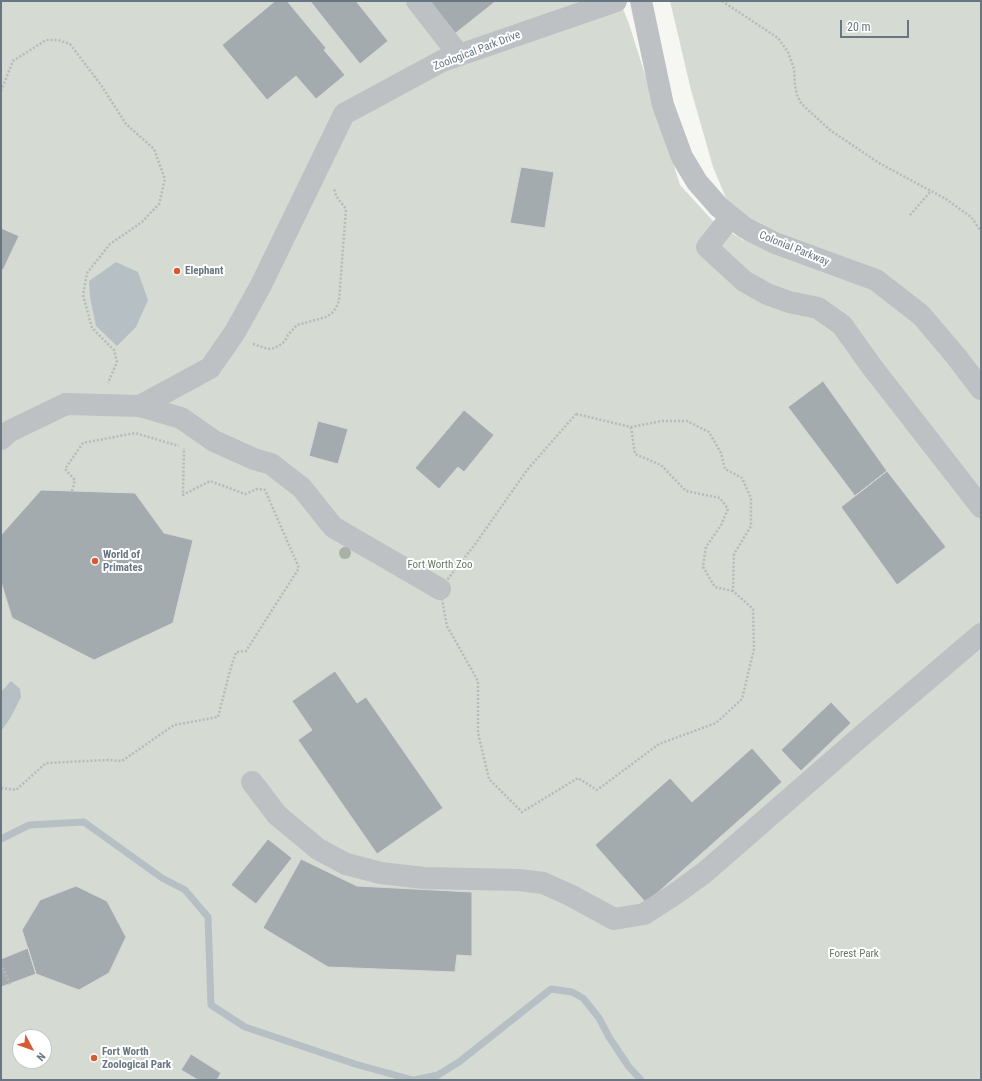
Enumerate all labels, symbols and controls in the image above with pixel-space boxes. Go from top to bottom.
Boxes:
scale bar [842,12,911,38]
text: 20 m [847,20,871,34]
street label: Zoological Park Drive [432,28,522,74]
street label: Colonial Parkway [757,229,831,269]
place label: Elephant [185,264,223,278]
marker: Elephant [172,266,182,276]
place label: World of Primates [103,548,143,574]
marker: World of Primates [90,556,100,566]
park label: Fort Worth Zoo [407,558,473,572]
park label: Forest Park [829,947,879,961]
north arrow [12,1029,52,1069]
place label: Fort Worth Zoological Park [102,1045,171,1071]
text: N [34,1050,48,1063]
marker: Fort Worth Zoological Park [89,1053,99,1063]

